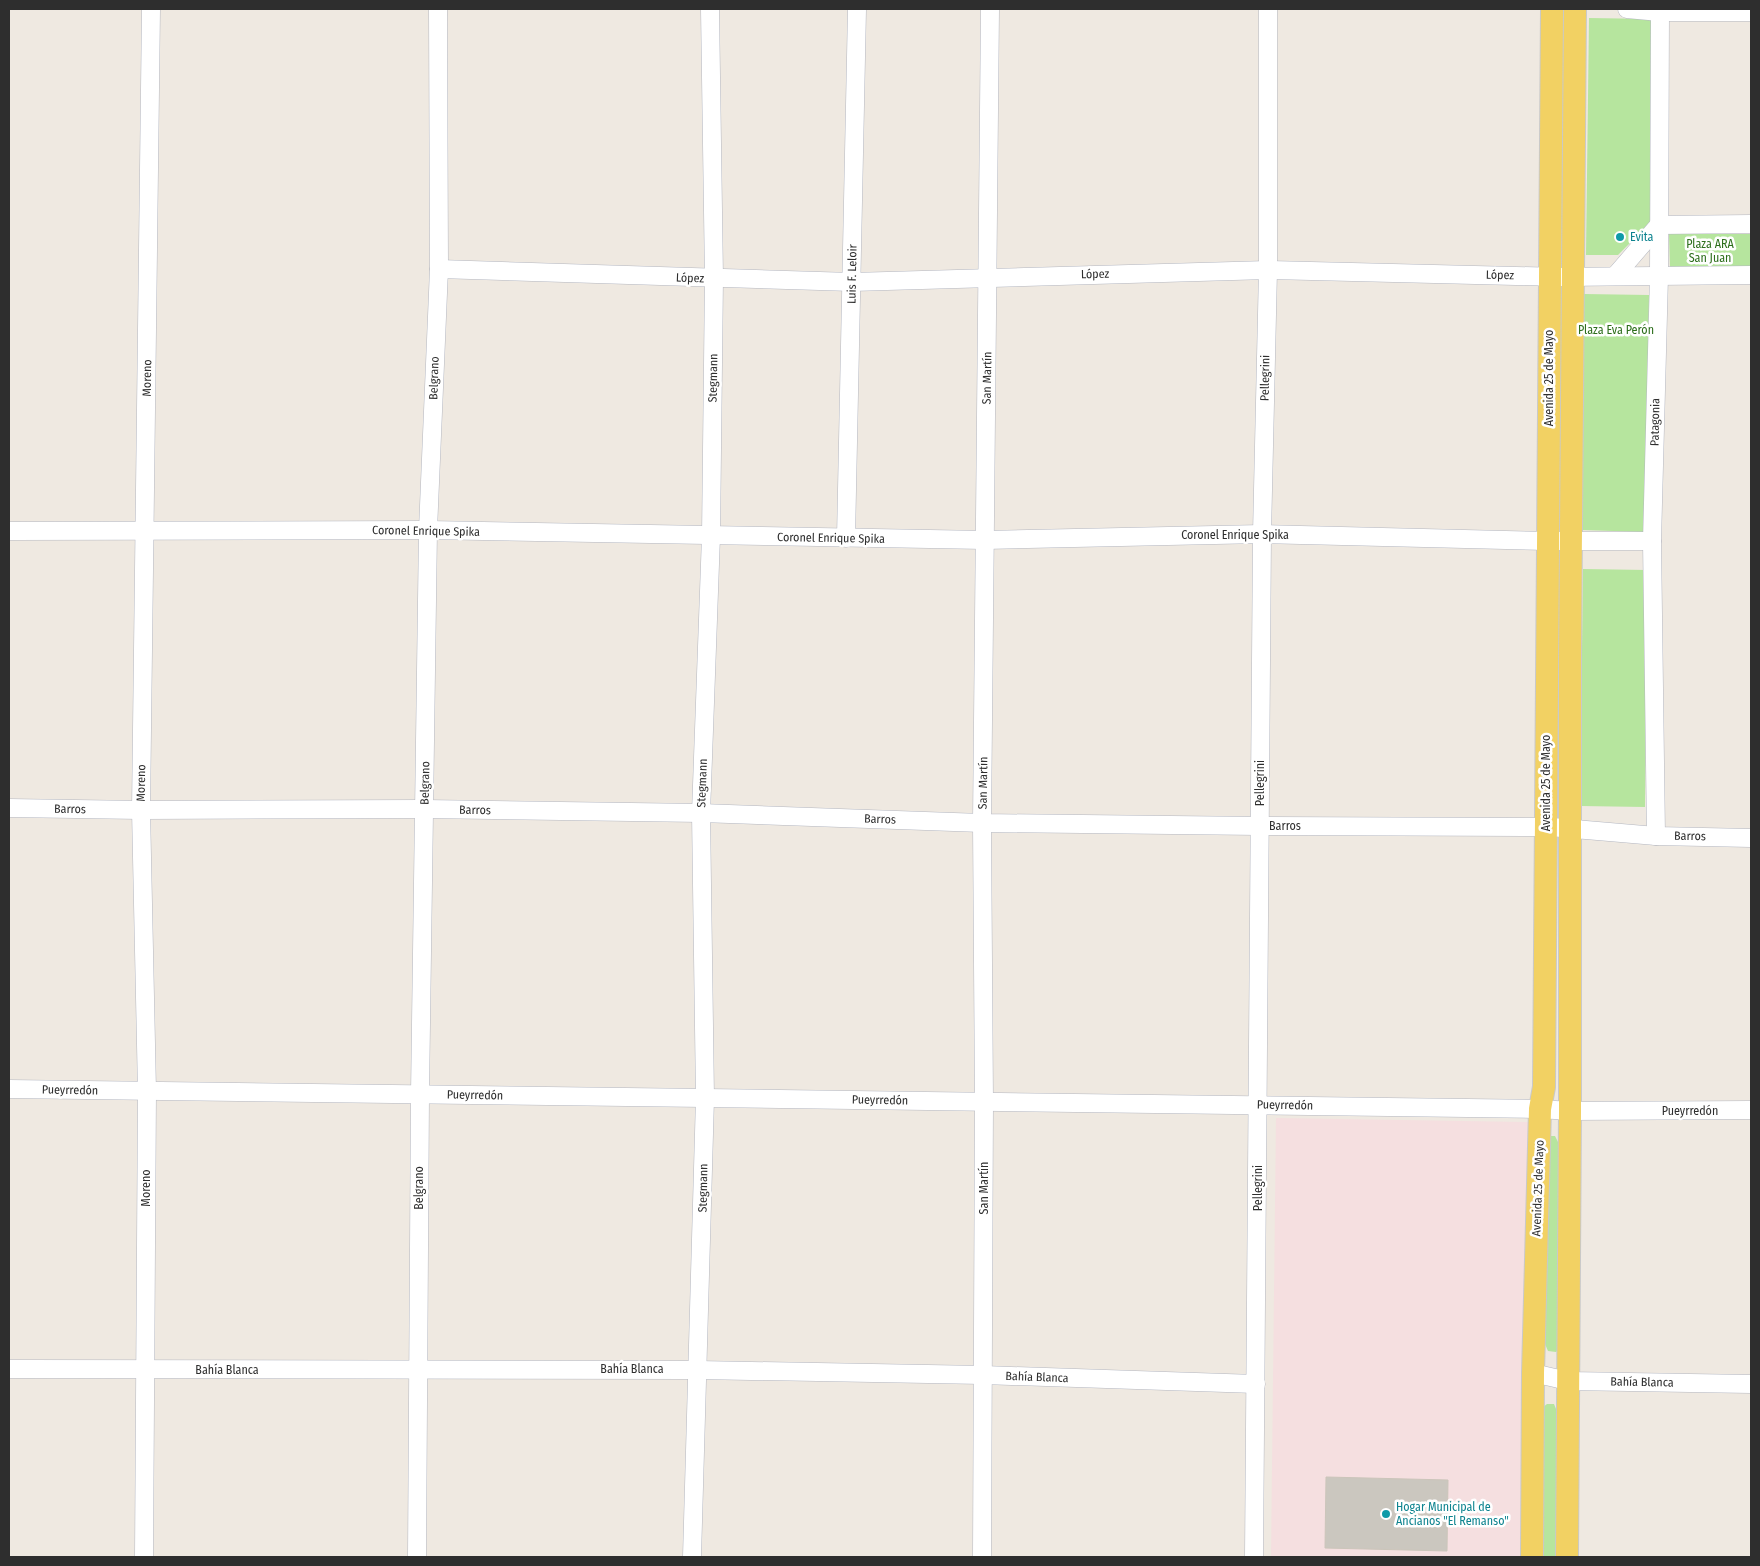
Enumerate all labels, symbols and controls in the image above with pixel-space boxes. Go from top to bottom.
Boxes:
place label: Evita [1630,230,1654,244]
marker: Evita [1614,231,1626,243]
park label: Plaza ARA San Juan [1686,237,1734,265]
street label: Luis F. Leloir [844,243,860,304]
street label: López [1081,267,1110,281]
street label: López [1486,268,1515,282]
street label: López [676,271,705,285]
park label: Plaza Eva Perón [1578,323,1654,337]
street label: Avenida 25 de Mayo [1542,330,1556,426]
street label: San Martín [980,351,994,405]
street label: Stegmann [706,353,720,403]
street label: Pellegrini [1258,355,1272,401]
street label: Belgrano [426,356,442,400]
street label: Moreno [140,359,154,397]
street label: Patagonia [1648,398,1662,446]
street label: Coronel Enrique Spika [372,523,480,539]
street label: Coronel Enrique Spika [1181,528,1289,542]
street label: Coronel Enrique Spika [777,530,885,546]
street label: Avenida 25 de Mayo [1539,735,1553,831]
street label: San Martín [976,756,990,810]
street label: Stegmann [694,758,710,808]
street label: Pellegrini [1253,760,1267,806]
street label: Belgrano [418,761,432,805]
street label: Moreno [134,764,148,802]
street label: Barros [54,802,86,816]
street label: Barros [459,803,491,817]
street label: Barros [864,811,896,827]
street label: Barros [1269,819,1301,833]
street label: Barros [1674,829,1706,843]
street label: Pueyrredón [42,1083,98,1097]
street label: Pueyrredón [447,1088,503,1102]
street label: Pueyrredón [852,1093,908,1107]
street label: Pueyrredón [1257,1098,1313,1112]
street label: Pueyrredón [1662,1104,1718,1118]
street label: Avenida 25 de Mayo [1529,1139,1547,1237]
street label: San Martín [977,1162,991,1214]
street label: Stegmann [696,1163,710,1213]
street label: Pellegrini [1251,1165,1265,1211]
street label: Belgrano [412,1166,426,1210]
street label: Moreno [139,1169,153,1207]
street label: Bahía Blanca [600,1362,664,1376]
street label: Bahía Blanca [195,1363,259,1377]
street label: Bahía Blanca [1005,1369,1069,1385]
street label: Bahía Blanca [1610,1374,1674,1390]
place label: Hogar Municipal de Ancianos "El Remanso" [1396,1500,1509,1528]
marker: Hogar Municipal de Ancianos "El Remanso" [1380,1508,1392,1520]

